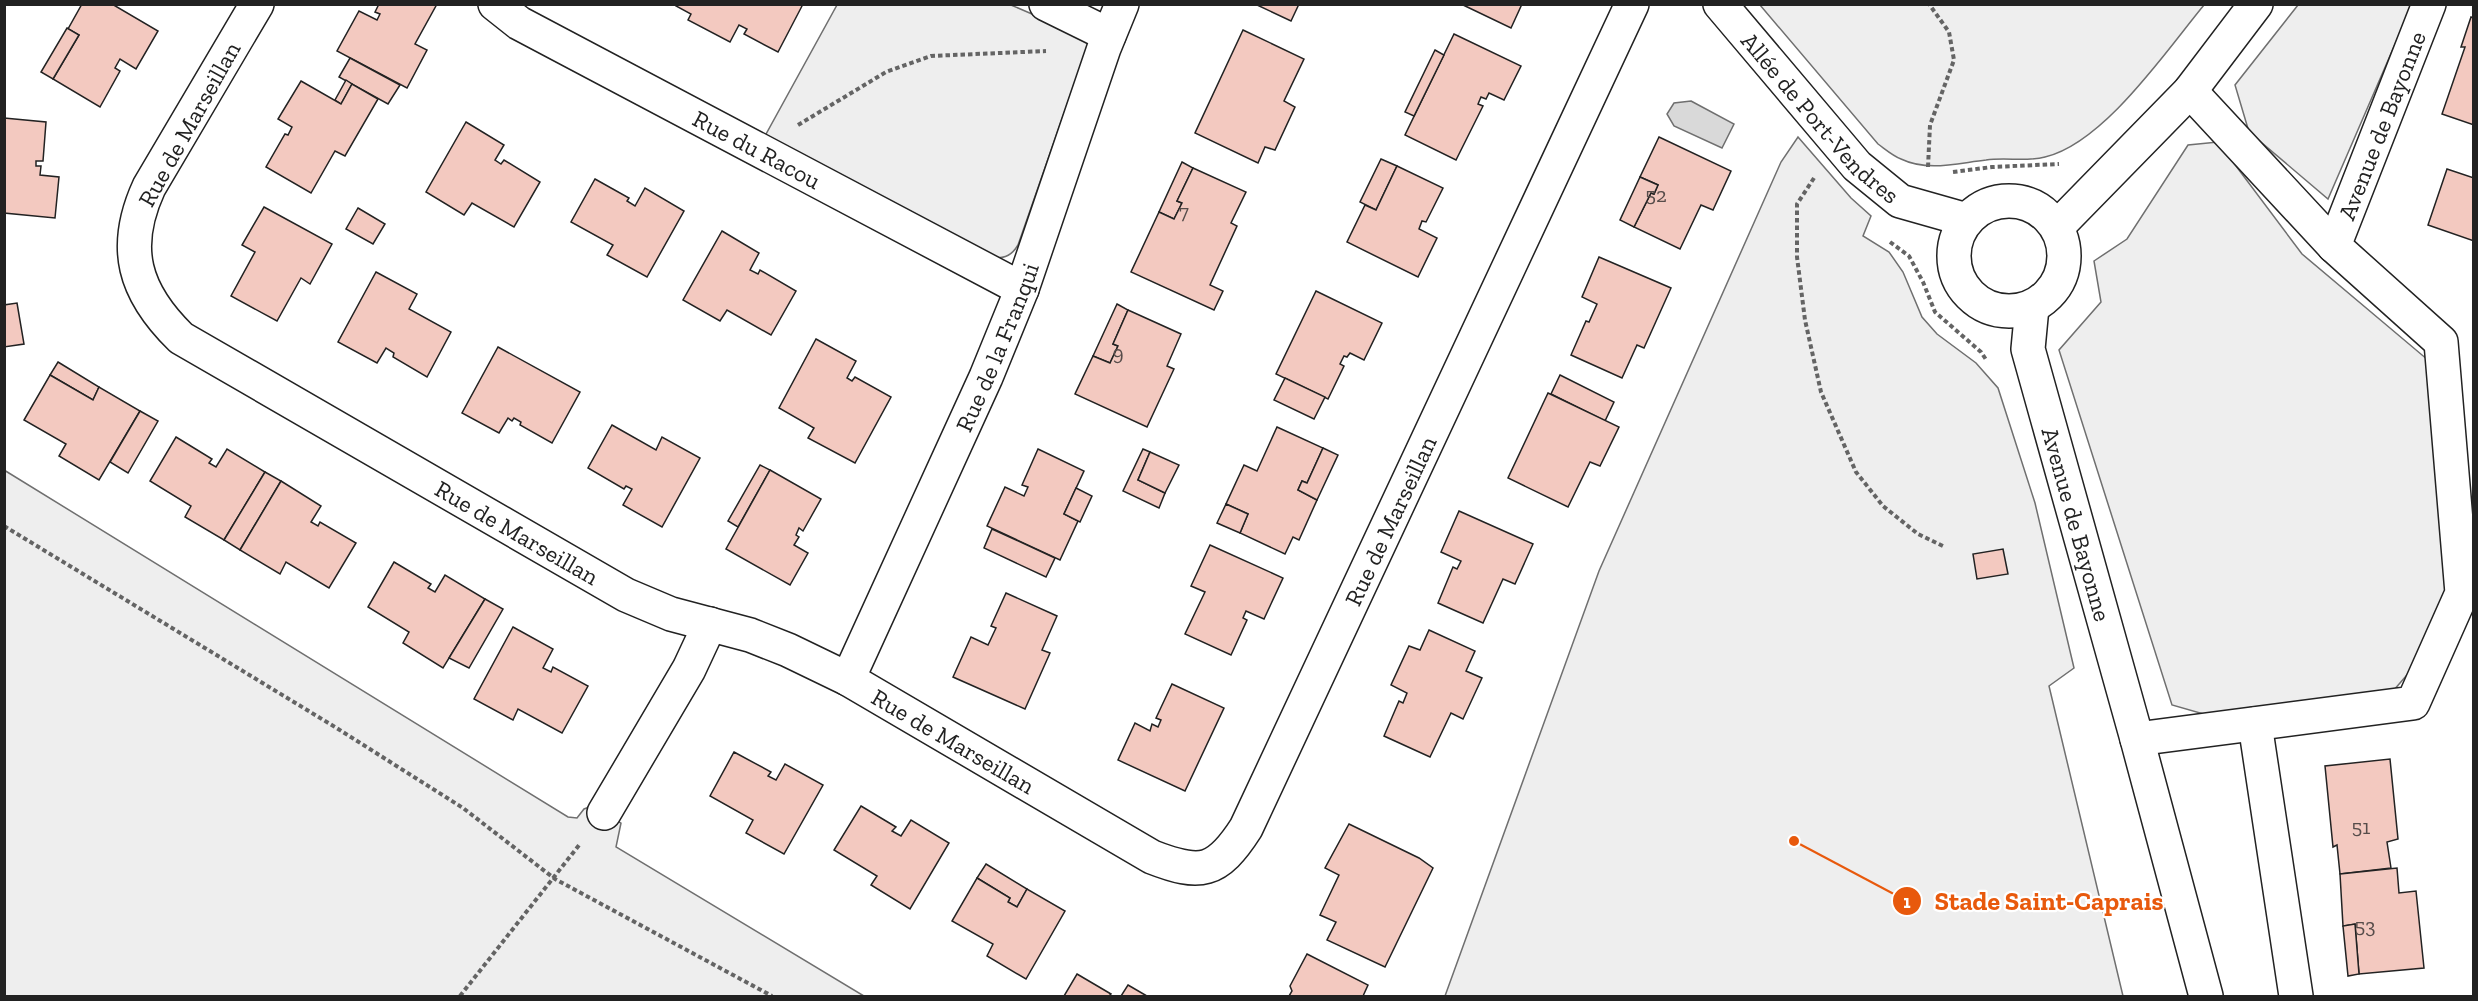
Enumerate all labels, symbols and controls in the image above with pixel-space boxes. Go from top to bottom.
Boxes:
street label: Allée de Port-Vendres [1735,26,1906,209]
street label: Avenue de Bayonne [2331,27,2431,224]
street label: Rue de Marseillan [132,36,246,212]
street label: Rue du Racou [688,103,826,195]
house number: 52 [1645,182,1667,207]
house number: 7 [1179,199,1189,224]
street label: Rue de la Franqui [949,259,1045,436]
house number: 9 [1112,340,1124,365]
street label: Avenue de Bayonne [2036,424,2118,624]
street label: Rue de Marseillan [1338,431,1442,610]
street label: Rue de Marseillan [430,474,604,591]
street label: Rue de Marseillan [867,682,1040,800]
house number: 51 [2352,814,2370,839]
callout: Stade Saint-Caprais [1892,879,2175,923]
text: Stade Saint-Caprais [1935,885,2163,917]
text: 1 [1903,891,1911,913]
house number: 53 [2354,913,2376,938]

